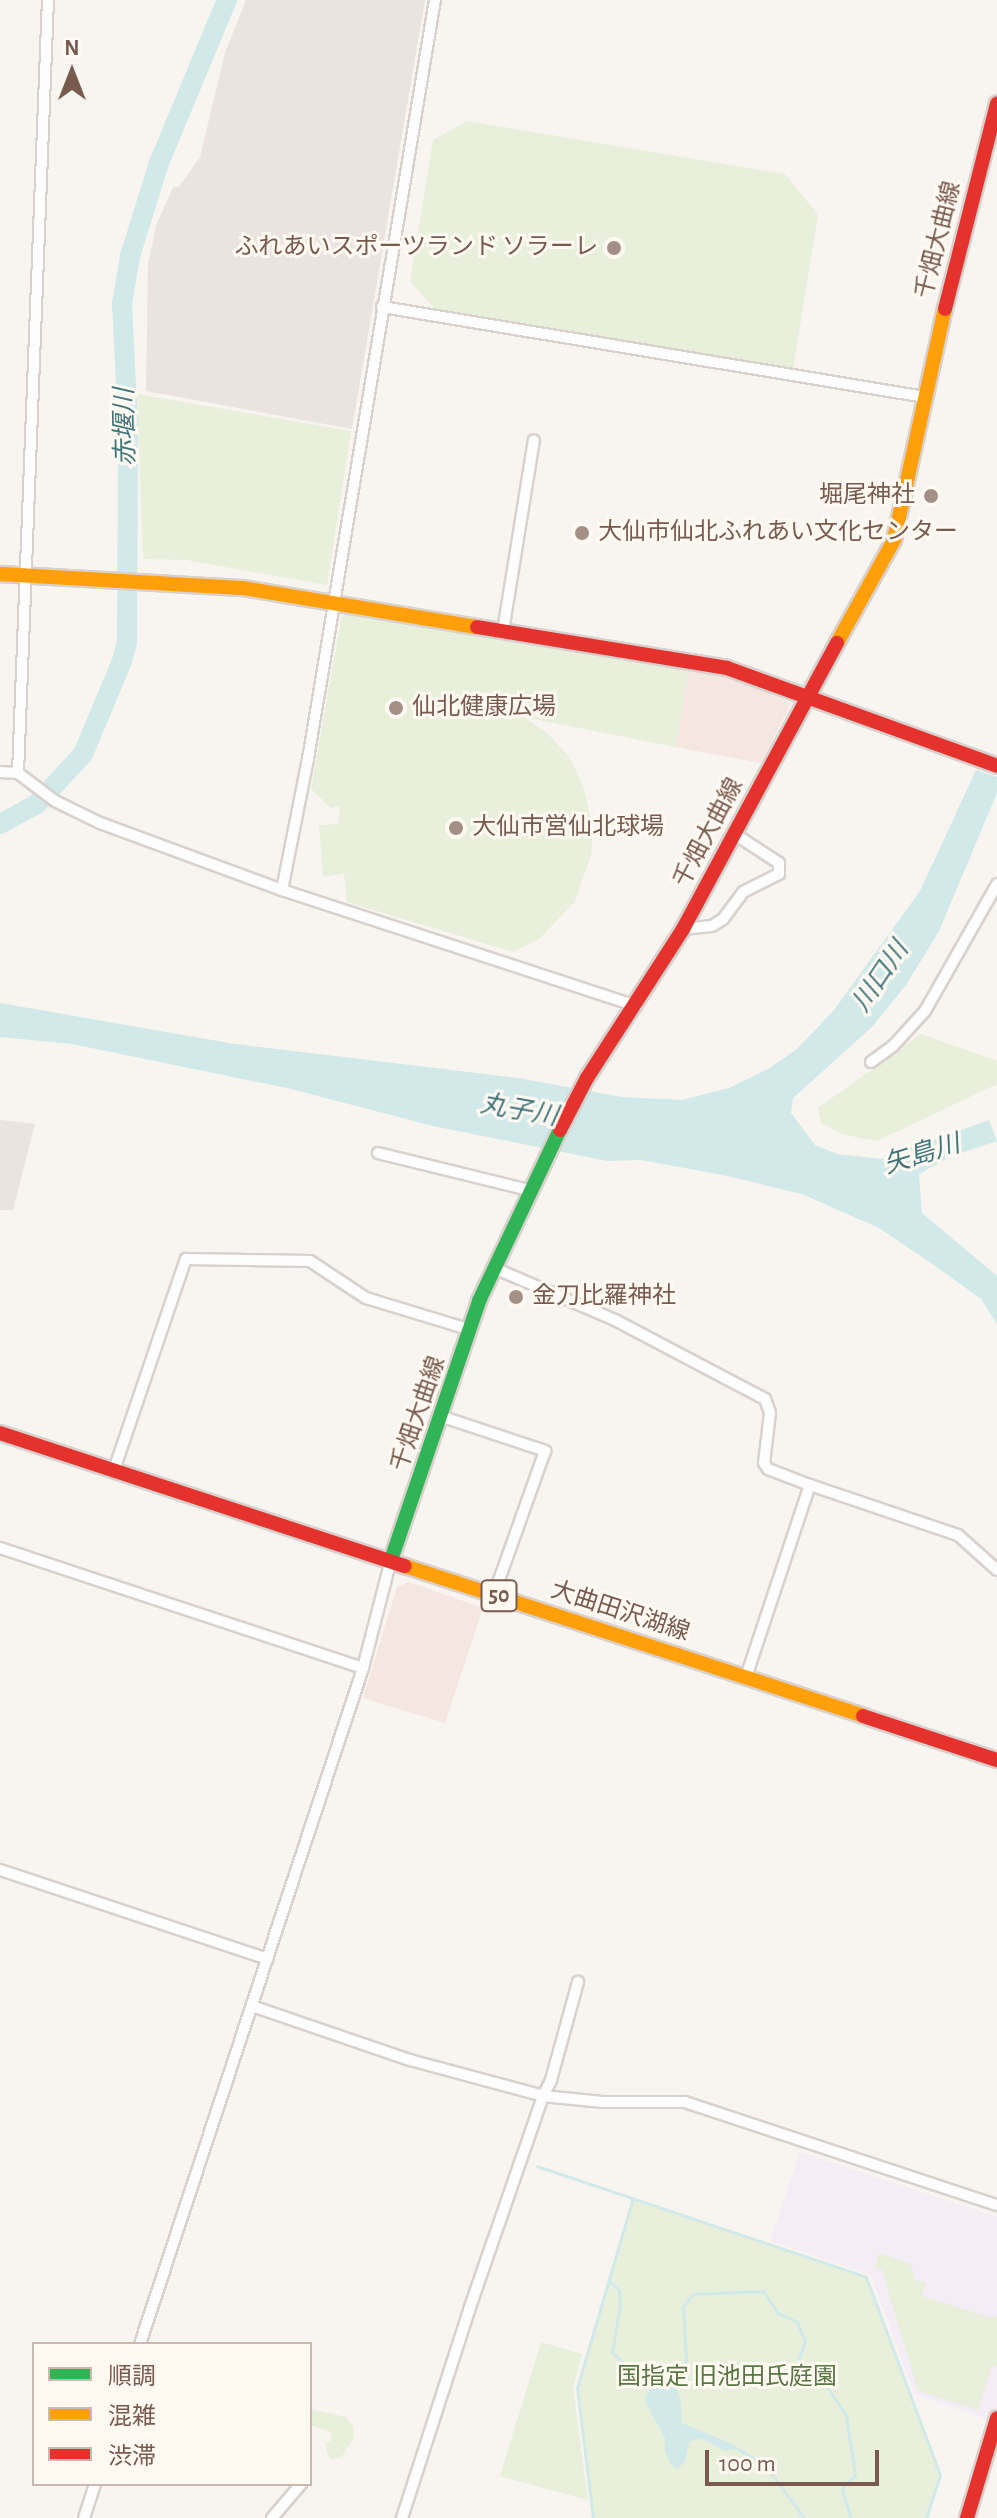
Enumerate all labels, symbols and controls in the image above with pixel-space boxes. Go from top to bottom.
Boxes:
north arrow [32,32,112,112]
text: N [64,37,80,59]
street label: 千畑大曲線 [911,178,967,302]
place label: ふれあいスポーツランド ソラーレ [234,234,598,262]
marker: ふれあいスポーツランド ソラーレ [605,239,623,257]
water label: 赤堰川 [110,388,142,466]
place label: 堀尾神社 [819,482,915,510]
marker: 堀尾神社 [922,487,940,505]
place label: 大仙市仙北ふれあい文化センター [598,519,958,547]
marker: 大仙市仙北ふれあい文化センター [573,524,591,542]
place label: 仙北健康広場 [412,694,556,722]
marker: 仙北健康広場 [387,699,405,717]
street label: 千畑大曲線 [668,773,750,893]
place label: 大仙市営仙北球場 [472,814,664,842]
marker: 大仙市営仙北球場 [447,819,465,837]
water label: 川口川 [846,936,916,1018]
water label: 丸子川 [478,1089,560,1133]
water label: 矢島川 [880,1129,964,1181]
place label: 金刀比羅神社 [532,1283,676,1311]
marker: 金刀比羅神社 [507,1288,525,1306]
street label: 千畑大曲線 [386,1353,452,1475]
street label: 大曲田沢湖線 [547,1576,693,1648]
road number: 50 [479,1578,519,1614]
legend [32,2342,312,2486]
park label: 国指定 旧池田氏庭園 [617,2364,837,2392]
text: 順調 [108,2365,156,2389]
text: 混雑 [108,2405,156,2429]
scale bar [709,2434,883,2484]
text: 渋滞 [108,2445,156,2469]
text: 100 m [719,2452,776,2476]

